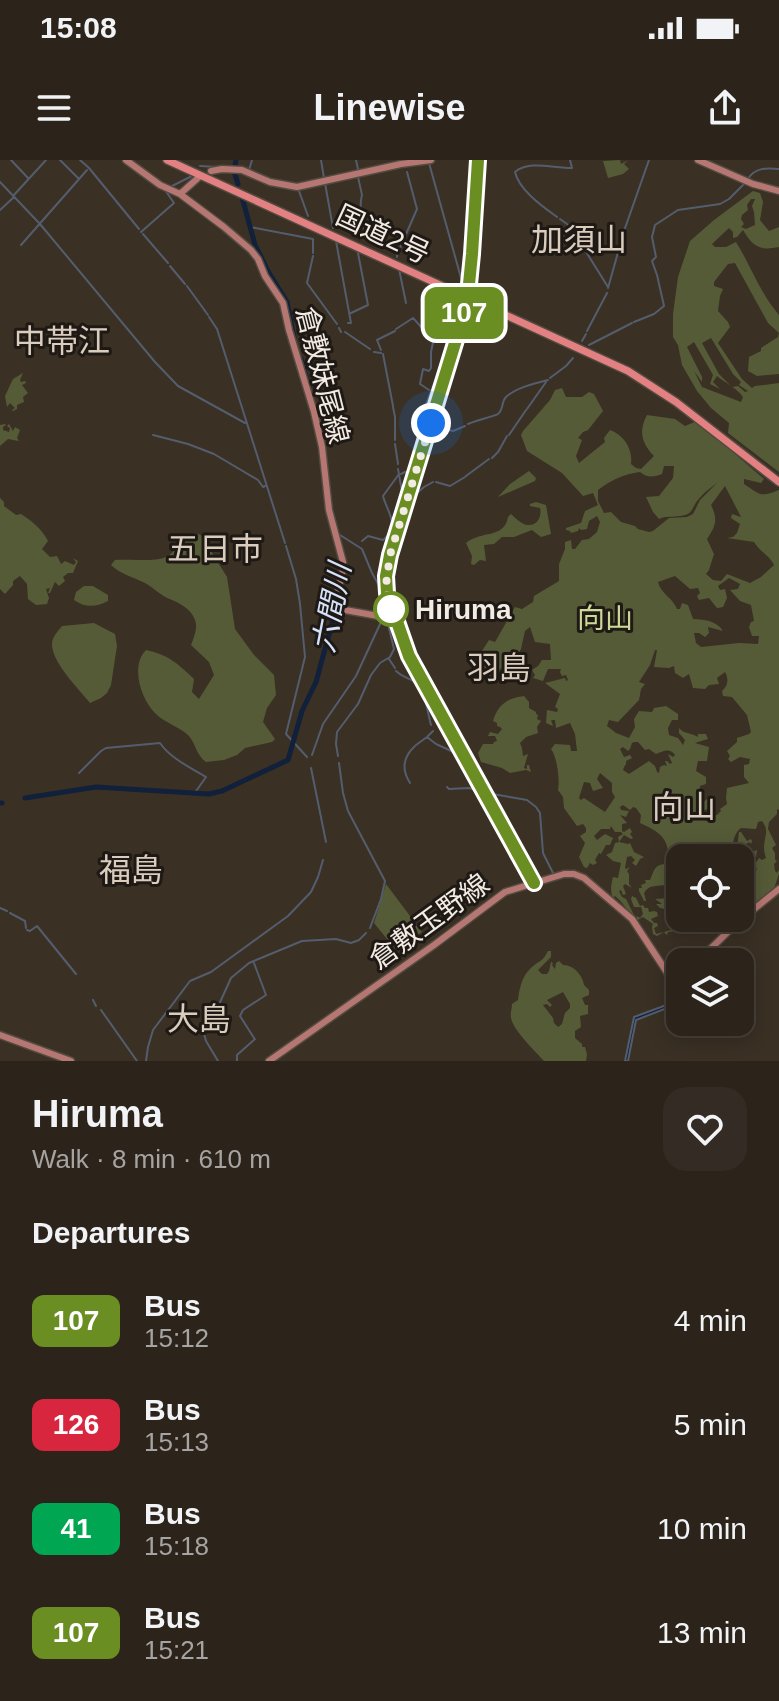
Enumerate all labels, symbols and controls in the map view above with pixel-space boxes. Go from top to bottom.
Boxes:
text: 15:08 [40,11,117,44]
icon: menu [32,86,76,130]
icon: share [703,86,747,130]
text: Linewise [313,87,466,128]
street label: 国道2号 [331,199,434,270]
district label: 加須山 [531,222,627,258]
line badge: 107 [418,287,510,339]
text: 107 [441,297,487,328]
street label: 倉敷妹尾線 [291,303,354,447]
district label: 中帯江 [14,323,110,359]
your location [411,403,451,443]
district label: 五日市 [167,531,263,567]
water label: 六間川 [307,558,357,655]
marker: Hiruma [374,592,408,626]
place label: Hiruma [415,594,512,625]
park label: 向山 [577,603,633,634]
district label: 羽島 [467,650,531,686]
district label: 向山 [652,789,716,825]
map controls [666,844,754,1036]
button: locate [666,844,754,932]
district label: 福島 [99,852,163,888]
street label: 倉敷玉野線 [364,868,495,975]
button: layers [666,948,754,1036]
district label: 大島 [167,1001,231,1037]
button: heart [663,1087,747,1171]
text: Hiruma [32,1093,163,1135]
text: Walk · 8 min · 610 m [32,1144,271,1174]
text: Departures [32,1216,190,1249]
text: Bus [144,1289,201,1322]
text: 4 min [674,1304,747,1337]
text: 107 [53,1305,99,1336]
text: 15:12 [144,1323,209,1353]
text: Bus [144,1393,201,1426]
text: 5 min [674,1408,747,1441]
text: 126 [53,1409,99,1440]
text: 15:13 [144,1427,209,1457]
text: Bus [144,1497,201,1530]
text: 10 min [657,1512,747,1545]
text: 41 [60,1513,92,1544]
text: 15:18 [144,1531,209,1561]
text: Bus [144,1601,201,1634]
text: 13 min [657,1616,747,1649]
text: 107 [53,1617,99,1648]
text: 15:21 [144,1635,209,1665]

